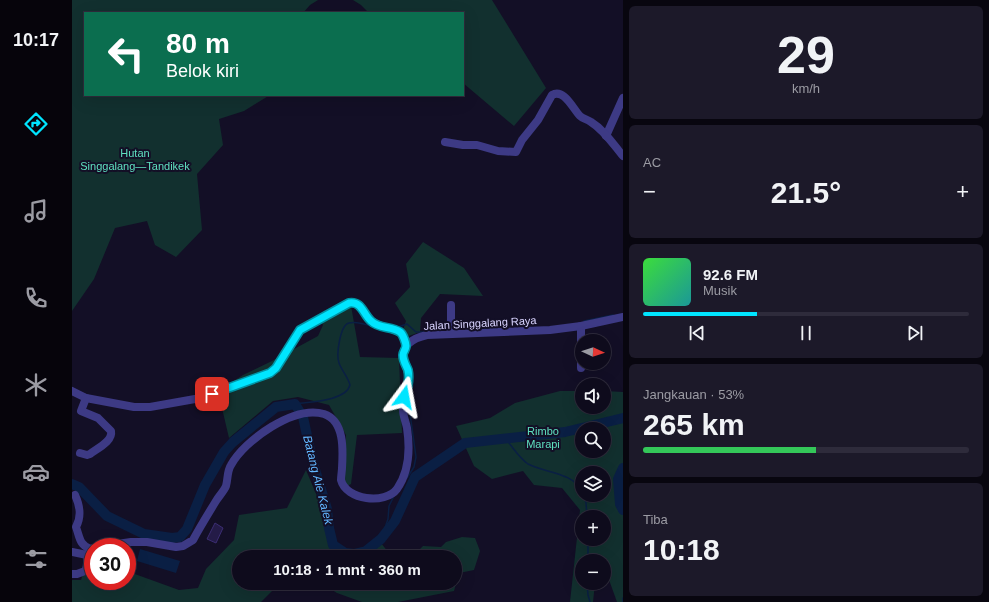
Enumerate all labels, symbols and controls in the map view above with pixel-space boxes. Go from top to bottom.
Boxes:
text: 29 [777,26,835,84]
icon: left [100,28,152,80]
text: 80 m [166,28,230,59]
text: 10:17 [13,30,59,50]
text: Belok kiri [166,61,239,81]
text: km/h [792,81,820,96]
icon: directions [22,110,50,138]
park label: Hutan Singgalang—Tandikek [80,147,190,172]
text: AC [643,155,661,170]
text: 21.5° [771,176,841,209]
text: − [643,179,656,204]
text: + [956,179,969,204]
icon: music [22,197,50,225]
text: 92.6 FM [703,266,758,283]
text: Musik [703,283,737,298]
icon: phone [22,284,50,312]
street label: Jalan Singgalang Raya [423,314,538,332]
icon: previous [686,322,708,344]
icon: pause [795,322,817,344]
icon: next [904,322,926,344]
north arrow [575,334,611,370]
map controls [575,334,611,590]
icon: climate [22,371,50,399]
position arrow [383,376,425,418]
pin [195,377,229,411]
button: sound [575,378,611,414]
icon: arrive [201,383,223,405]
text: Jangkauan · 53% [643,387,744,402]
text: 265 km [643,408,745,441]
button: search [575,422,611,458]
park label: Rimbo Marapi [526,425,560,450]
water label: Batang Aie Kalek [300,434,336,527]
icon: car [22,458,50,486]
button: layers [575,466,611,502]
button: + [575,510,611,546]
text: Tiba [643,512,668,527]
text: 10:18 [643,533,720,566]
speed limit sign: 30 [84,538,136,590]
icon: filters [22,545,50,573]
button: − [575,554,611,590]
text: 10:18 · 1 mnt · 360 m [273,561,421,578]

